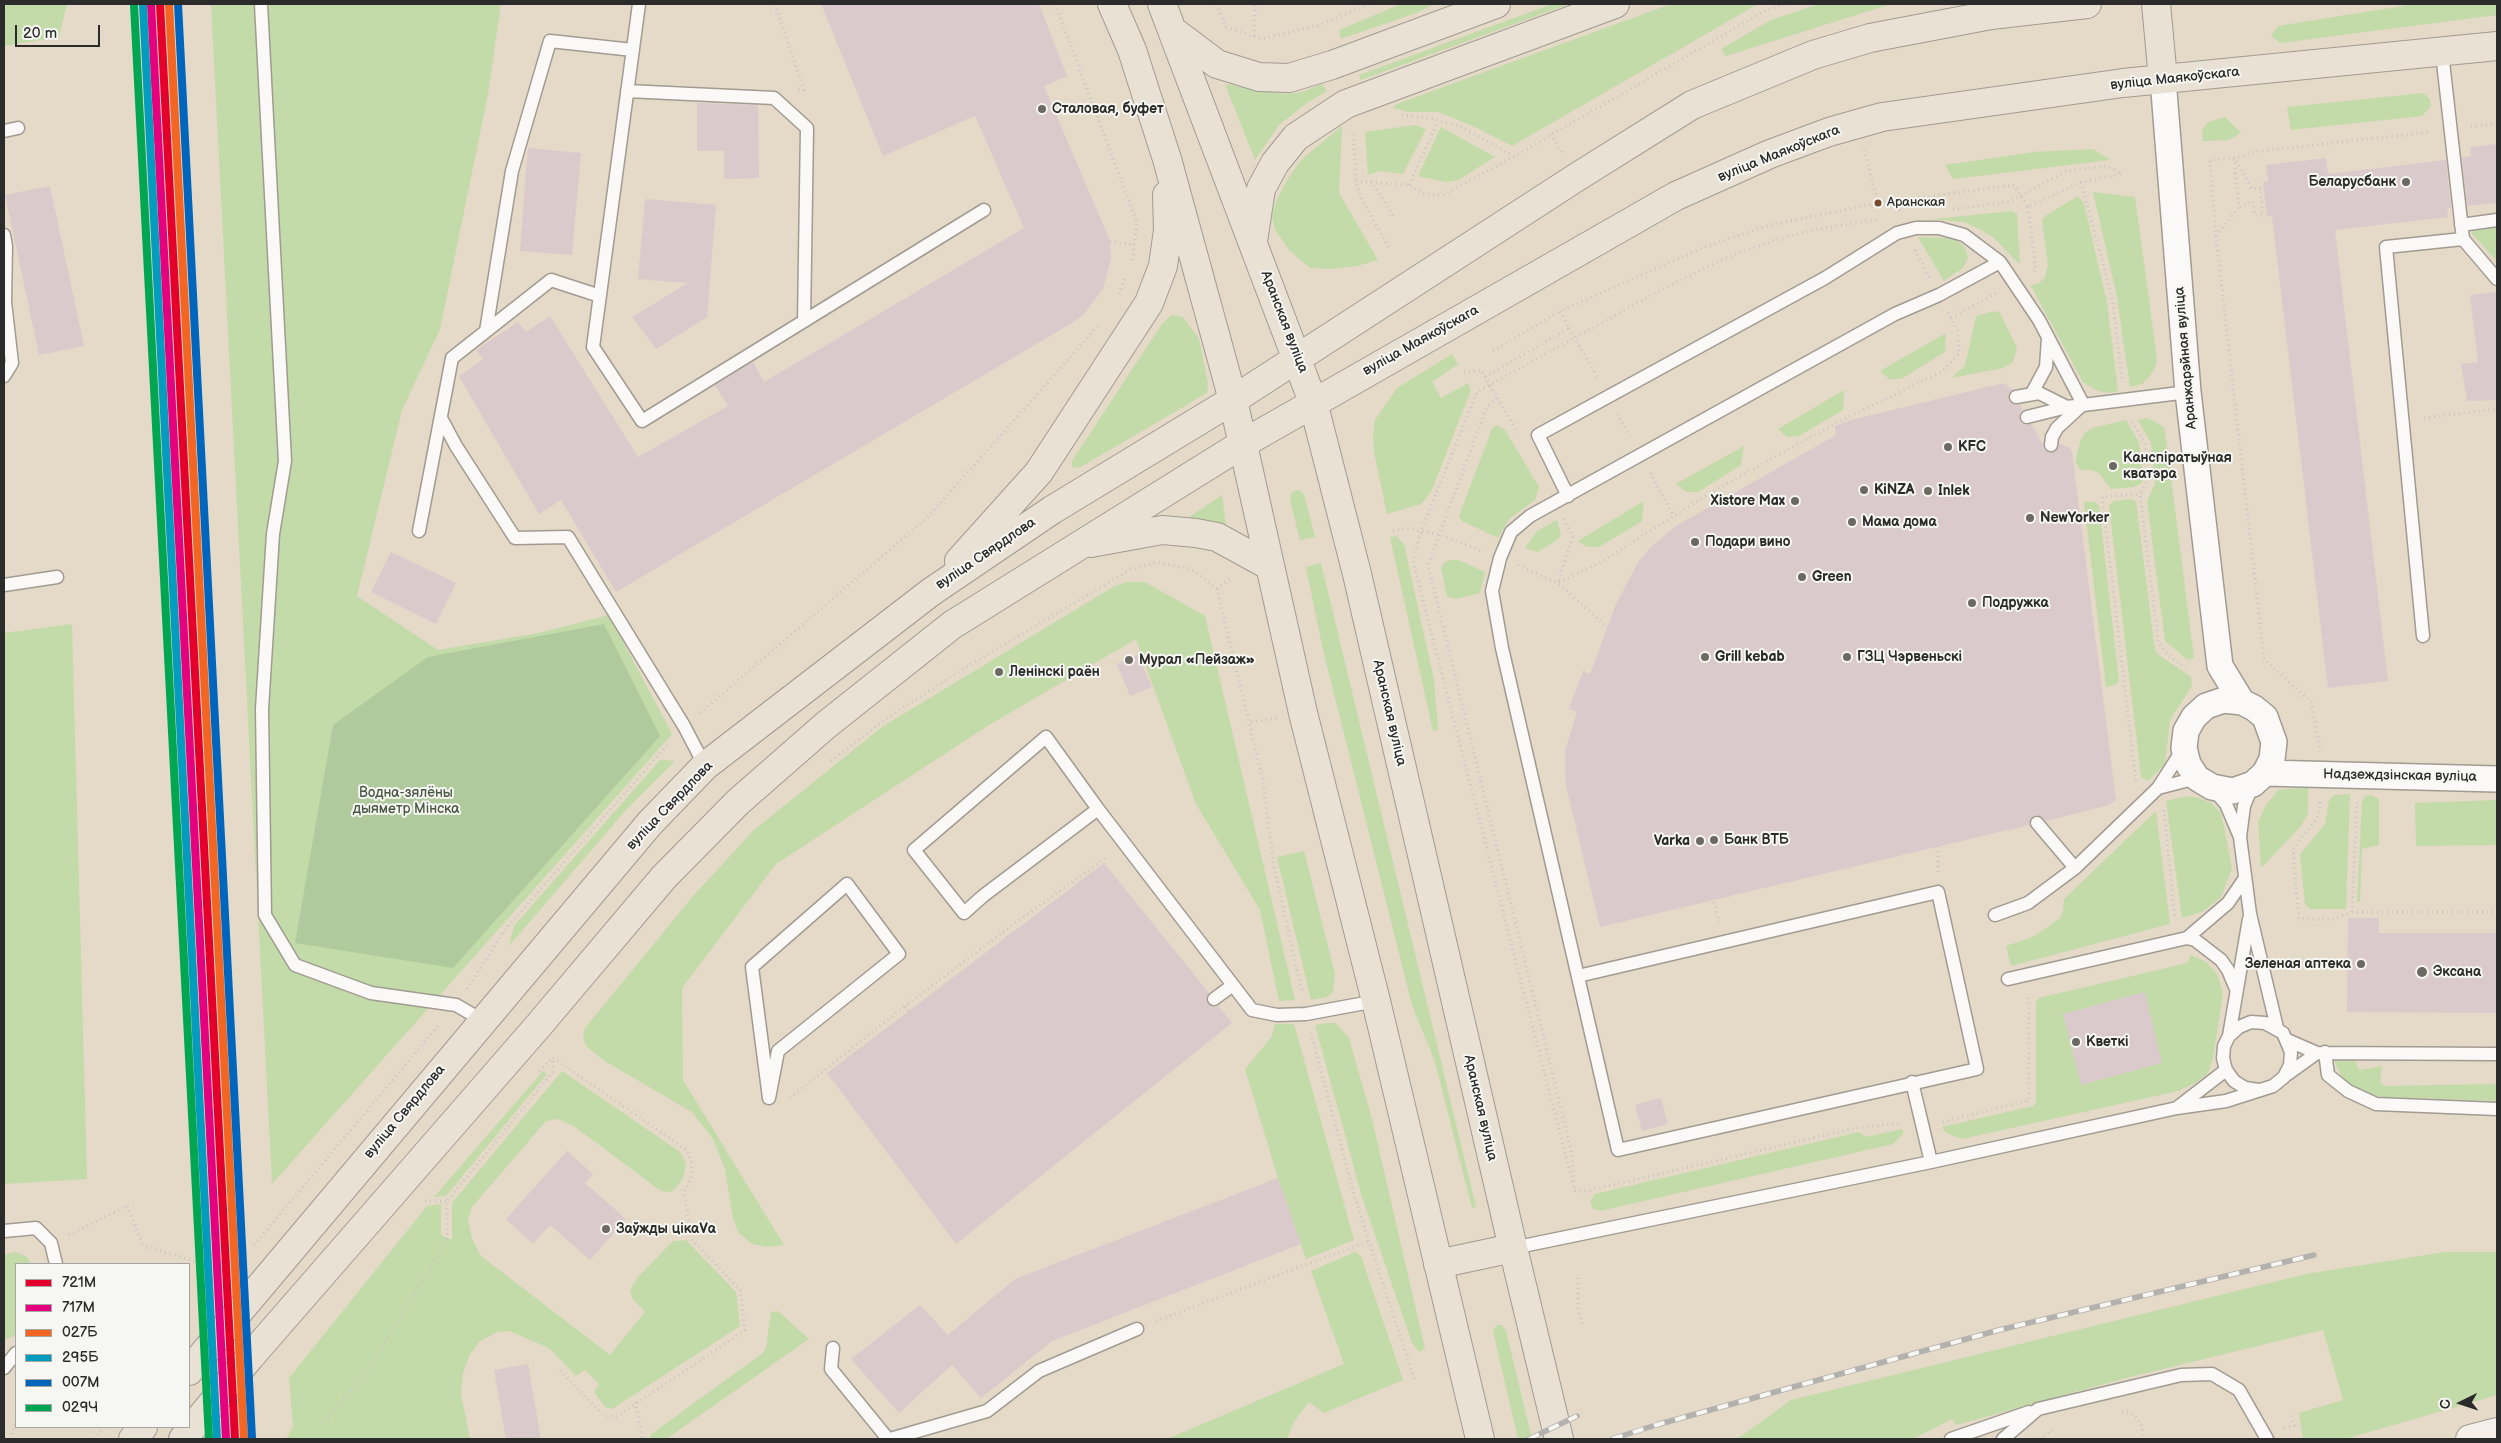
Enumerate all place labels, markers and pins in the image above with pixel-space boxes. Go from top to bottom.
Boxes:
place label: Сталовая, буфет [1052,101,1164,117]
marker: Сталовая, буфет [1036,103,1048,115]
place label: Беларусбанк [2308,174,2396,190]
marker: Беларусбанк [2400,176,2412,188]
place label: Аранская [1887,195,1945,211]
marker: Аранская [1873,198,1883,208]
place label: KFC [1958,439,1986,455]
marker: KFC [1942,441,1954,453]
place label: Канспіратыўная кватэра [2123,450,2232,482]
marker: Канспіратыўная кватэра [2107,460,2119,472]
place label: KiNZA [1874,482,1914,498]
place label: Inlek [1938,483,1969,499]
marker: KiNZA [1858,484,1870,496]
marker: Inlek [1922,485,1934,497]
place label: Xistore Max [1711,493,1785,509]
marker: Xistore Max [1789,495,1801,507]
place label: NewYorker [2040,510,2109,526]
marker: NewYorker [2024,512,2036,524]
place label: Мама дома [1862,514,1937,530]
marker: Мама дома [1846,516,1858,528]
place label: Подари вино [1705,534,1790,550]
marker: Подари вино [1689,536,1701,548]
place label: Green [1812,569,1851,585]
marker: Green [1796,571,1808,583]
place label: Подружка [1982,595,2049,611]
marker: Подружка [1966,597,1978,609]
place label: Grill kebab [1715,649,1785,665]
place label: ГЗЦ Чэрвеньскі [1857,649,1962,665]
marker: Grill kebab [1699,651,1711,663]
marker: ГЗЦ Чэрвеньскі [1841,651,1853,663]
place label: Мурал «Пейзаж» [1139,652,1255,668]
marker: Мурал «Пейзаж» [1123,654,1135,666]
place label: Ленінскі раён [1009,664,1100,680]
marker: Ленінскі раён [993,666,1005,678]
place label: Банк ВТБ [1724,832,1789,848]
place label: Varka [1654,833,1690,849]
marker: Банк ВТБ [1708,834,1720,846]
marker: Varka [1694,835,1706,847]
place label: Зеленая аптека [2245,956,2351,972]
marker: Зеленая аптека [2355,958,2367,970]
place label: Эксана [2433,964,2481,980]
marker: Эксана [2415,965,2429,979]
place label: Кветкі [2086,1034,2129,1050]
marker: Кветкі [2070,1036,2082,1048]
place label: Заўжды цікаVа [616,1221,716,1237]
marker: Заўжды цікаVа [600,1223,612,1235]

